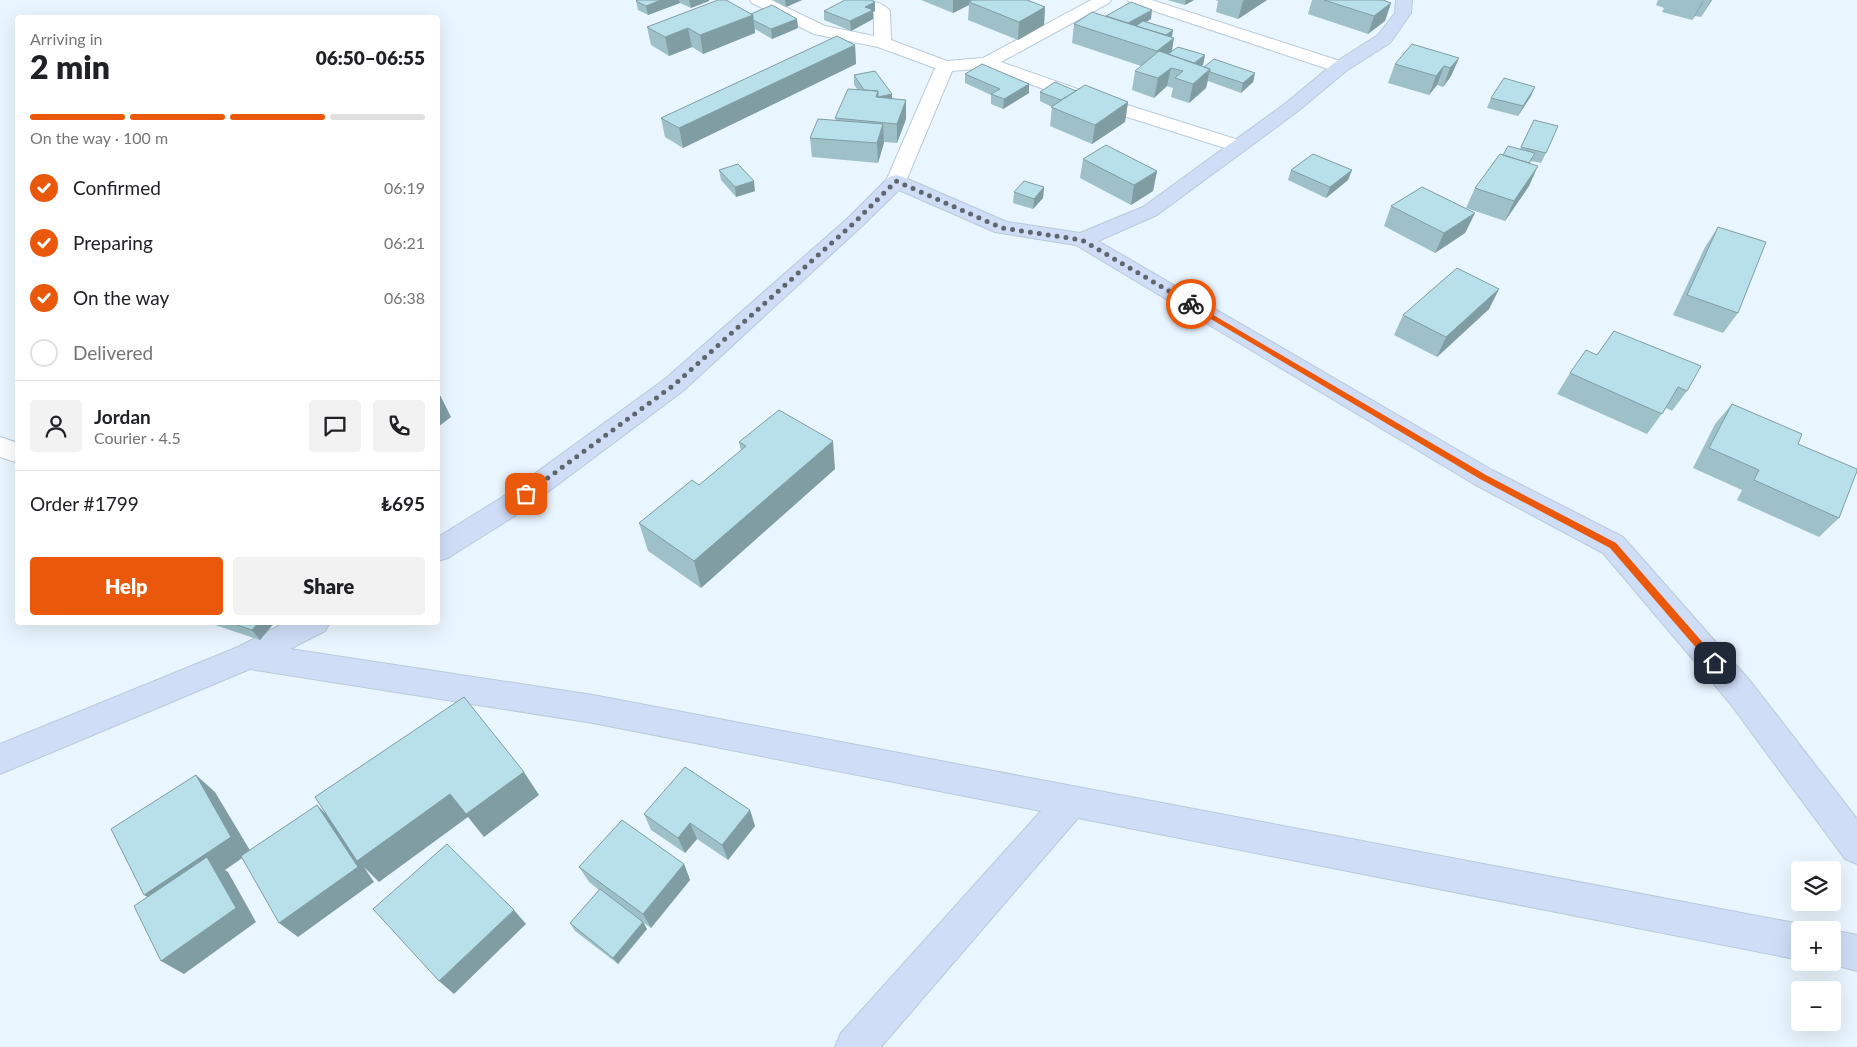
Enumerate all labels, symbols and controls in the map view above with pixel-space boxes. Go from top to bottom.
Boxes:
text: Arriving in [30,29,103,48]
text: 06:50–06:55 [316,46,425,69]
text: 2 min [30,47,110,86]
text: On the way · 100 m [30,128,168,147]
icon: check [30,174,58,202]
text: Confirmed [73,176,161,199]
text: 06:19 [384,178,425,197]
icon: check [30,229,58,257]
text: Preparing [73,231,153,254]
text: 06:21 [384,233,425,252]
courier [1166,279,1216,329]
icon: check [30,284,58,312]
text: On the way [73,286,169,309]
text: 06:38 [384,288,425,307]
icon: bike [1177,290,1205,318]
text: Delivered [73,341,153,364]
button: person [30,400,82,452]
button: chat [309,400,361,452]
button: phone [373,400,425,452]
text: Jordan [94,405,151,428]
text: Courier · 4.5 [94,428,181,447]
pin [505,473,547,515]
icon: bag [512,480,540,508]
text: Order #1799 [30,492,139,515]
text: ₺695 [381,492,425,515]
button: Help [30,557,223,615]
button: Share [233,557,425,615]
pin [1694,642,1736,684]
icon: home [1701,649,1729,677]
map controls [1791,861,1841,1031]
button: layers [1791,861,1841,911]
button: + [1791,921,1841,971]
button: − [1791,981,1841,1031]

